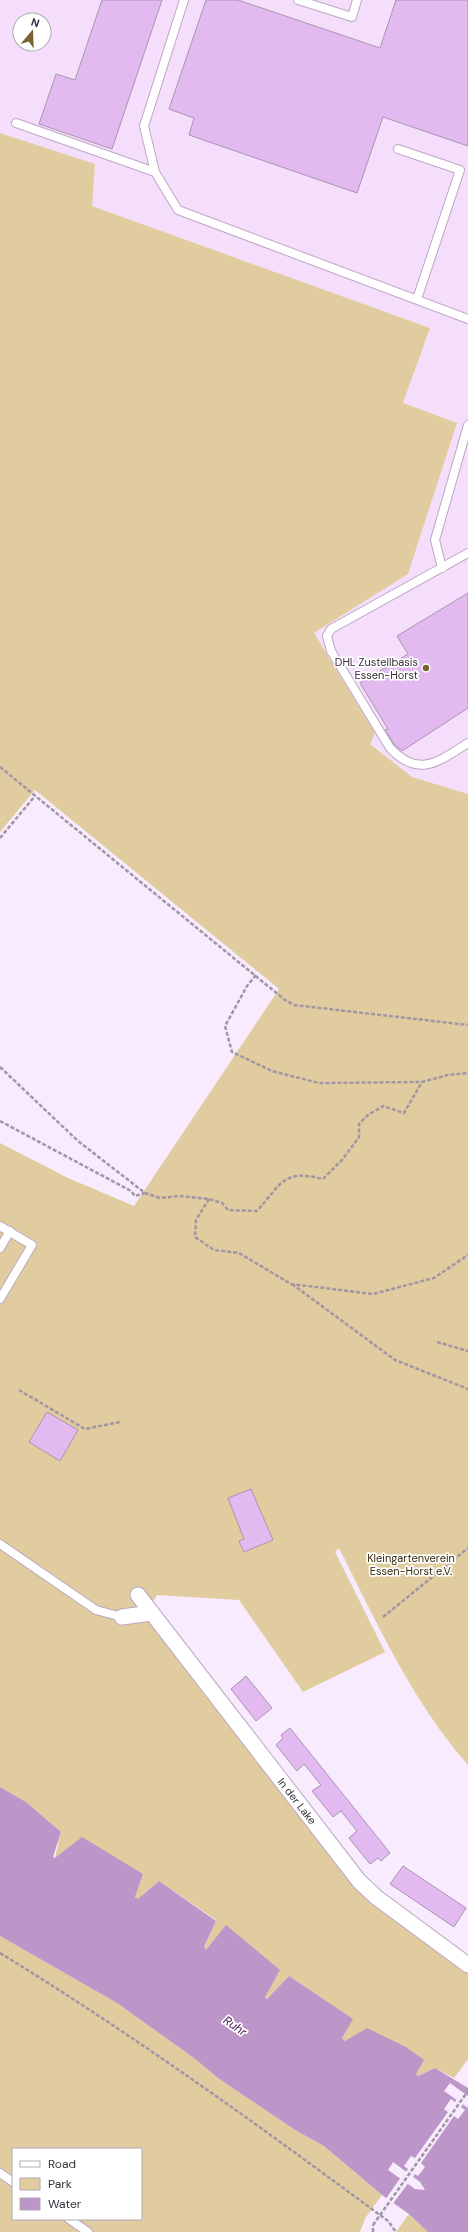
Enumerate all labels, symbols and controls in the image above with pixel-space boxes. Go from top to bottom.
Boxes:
north arrow [12,12,52,52]
text: N [29,15,41,30]
place label: DHL Zustellbasis Essen-Horst [335,655,418,682]
marker: DHL Zustellbasis Essen-Horst [421,663,431,673]
park label: Kleingartenverein Essen-Horst e.V. [367,1551,455,1578]
street label: In der Lake [275,1775,319,1827]
water label: Ruhr [220,2012,250,2040]
legend [12,2148,142,2220]
text: Road [48,2156,76,2172]
text: Park [48,2176,72,2192]
text: Water [48,2196,82,2212]

